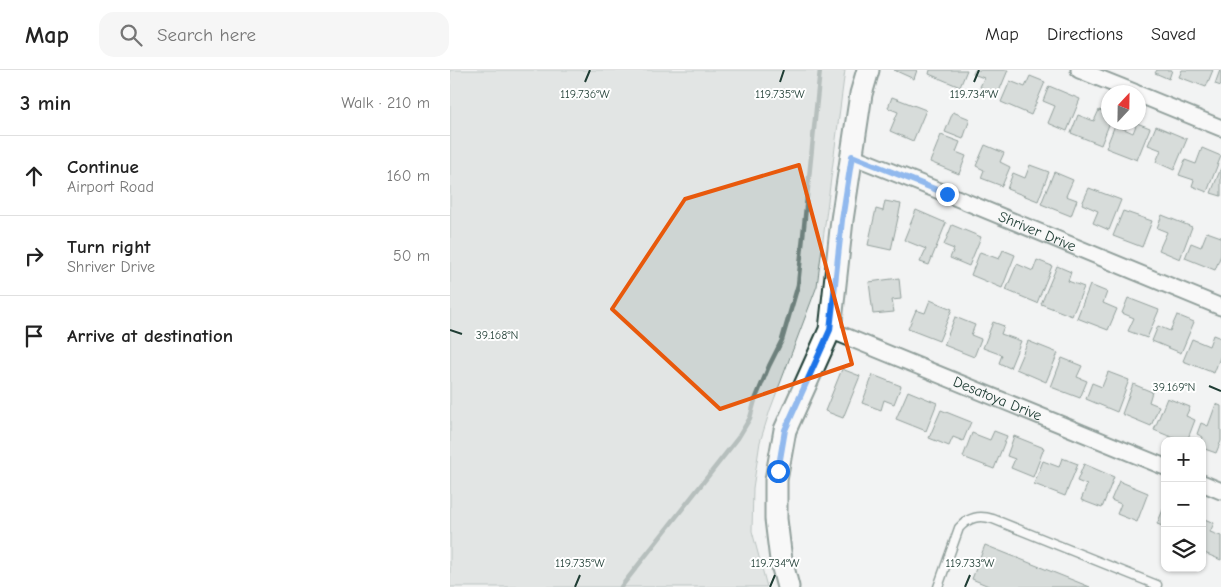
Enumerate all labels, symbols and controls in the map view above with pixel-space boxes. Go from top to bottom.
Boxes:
search box [99,12,449,57]
text: Map [25,21,69,49]
icon: search [117,21,145,49]
text: Search here [157,24,256,46]
text: Map [985,24,1019,45]
text: Directions [1047,24,1123,45]
text: Saved [1151,24,1196,45]
north arrow [1101,85,1146,130]
text: 119.736°W [560,87,610,101]
text: 119.735°W [755,87,805,101]
text: 119.734°W [950,87,999,101]
text: 3 min [20,91,71,115]
text: Walk · 210 m [341,94,430,112]
text: Continue [67,156,139,178]
icon: ahead [20,162,48,190]
text: 160 m [387,167,430,185]
text: Airport Road [67,178,154,196]
route end [936,183,959,206]
street label: Shriver Drive [996,207,1079,255]
text: Turn right [67,236,151,258]
icon: right [20,242,48,270]
text: 50 m [393,247,430,265]
text: Shriver Drive [67,258,155,276]
icon: arrive [20,322,48,350]
text: Arrive at destination [67,325,233,347]
text: 39.168°N [476,328,518,342]
street label: Desatoya Drive [951,372,1045,425]
text: 39.169°N [1153,380,1195,394]
map controls [1161,437,1206,572]
button: + [1161,437,1206,482]
route start [767,460,790,483]
button: − [1161,482,1206,527]
button: layers [1161,527,1206,572]
text: 119.735°W [555,556,605,570]
text: 119.734°W [751,556,800,570]
text: 119.733°W [946,556,995,570]

